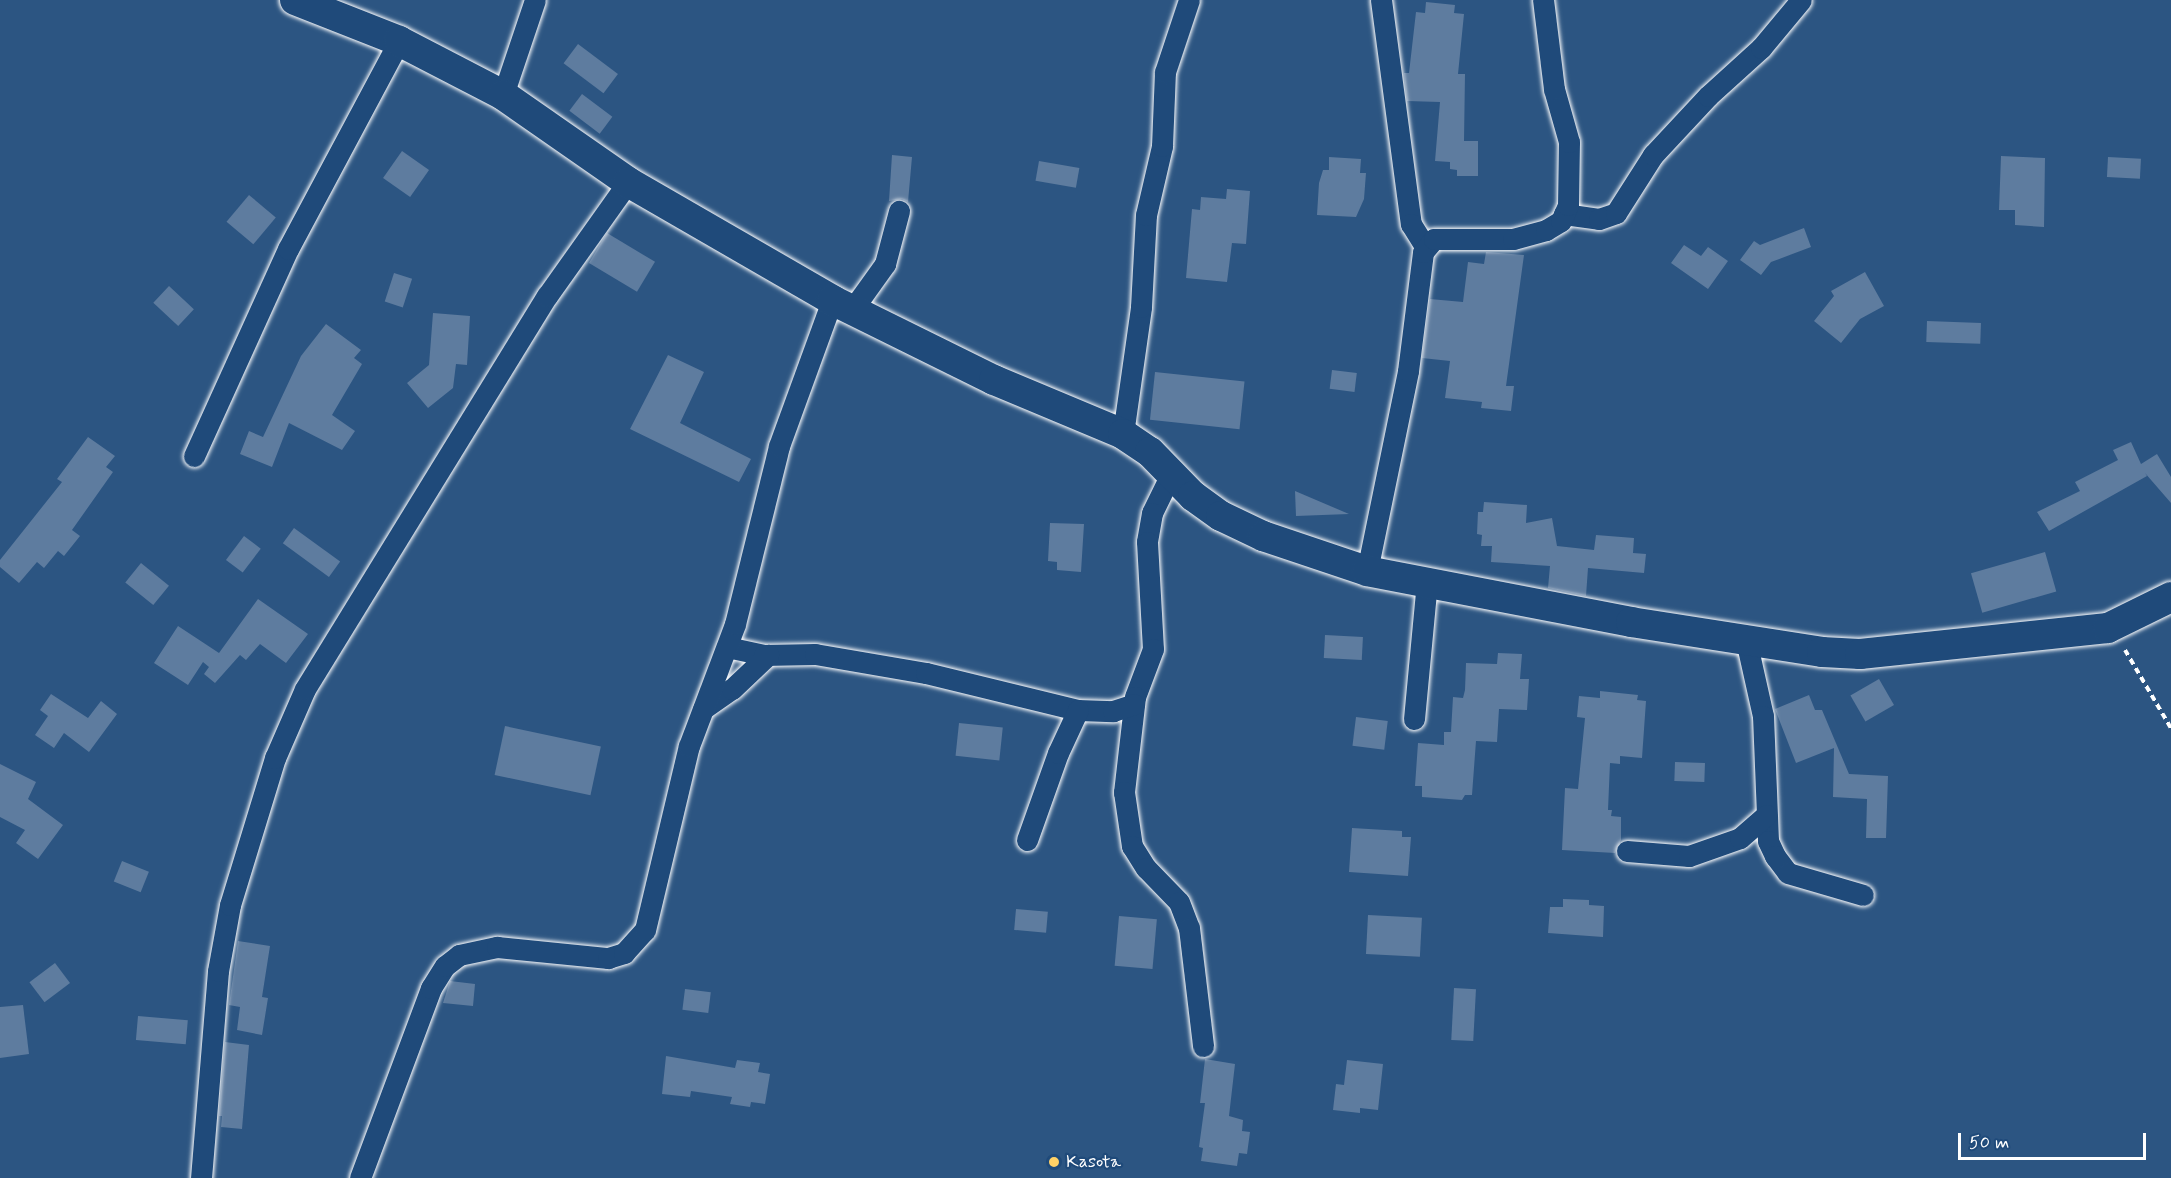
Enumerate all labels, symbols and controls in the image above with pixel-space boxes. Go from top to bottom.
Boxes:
scale bar [1961,1121,2148,1159]
text: 50 m [1969,1131,2009,1155]
place label: Kasota [1066,1151,1121,1173]
marker: Kasota [1047,1155,1061,1169]

